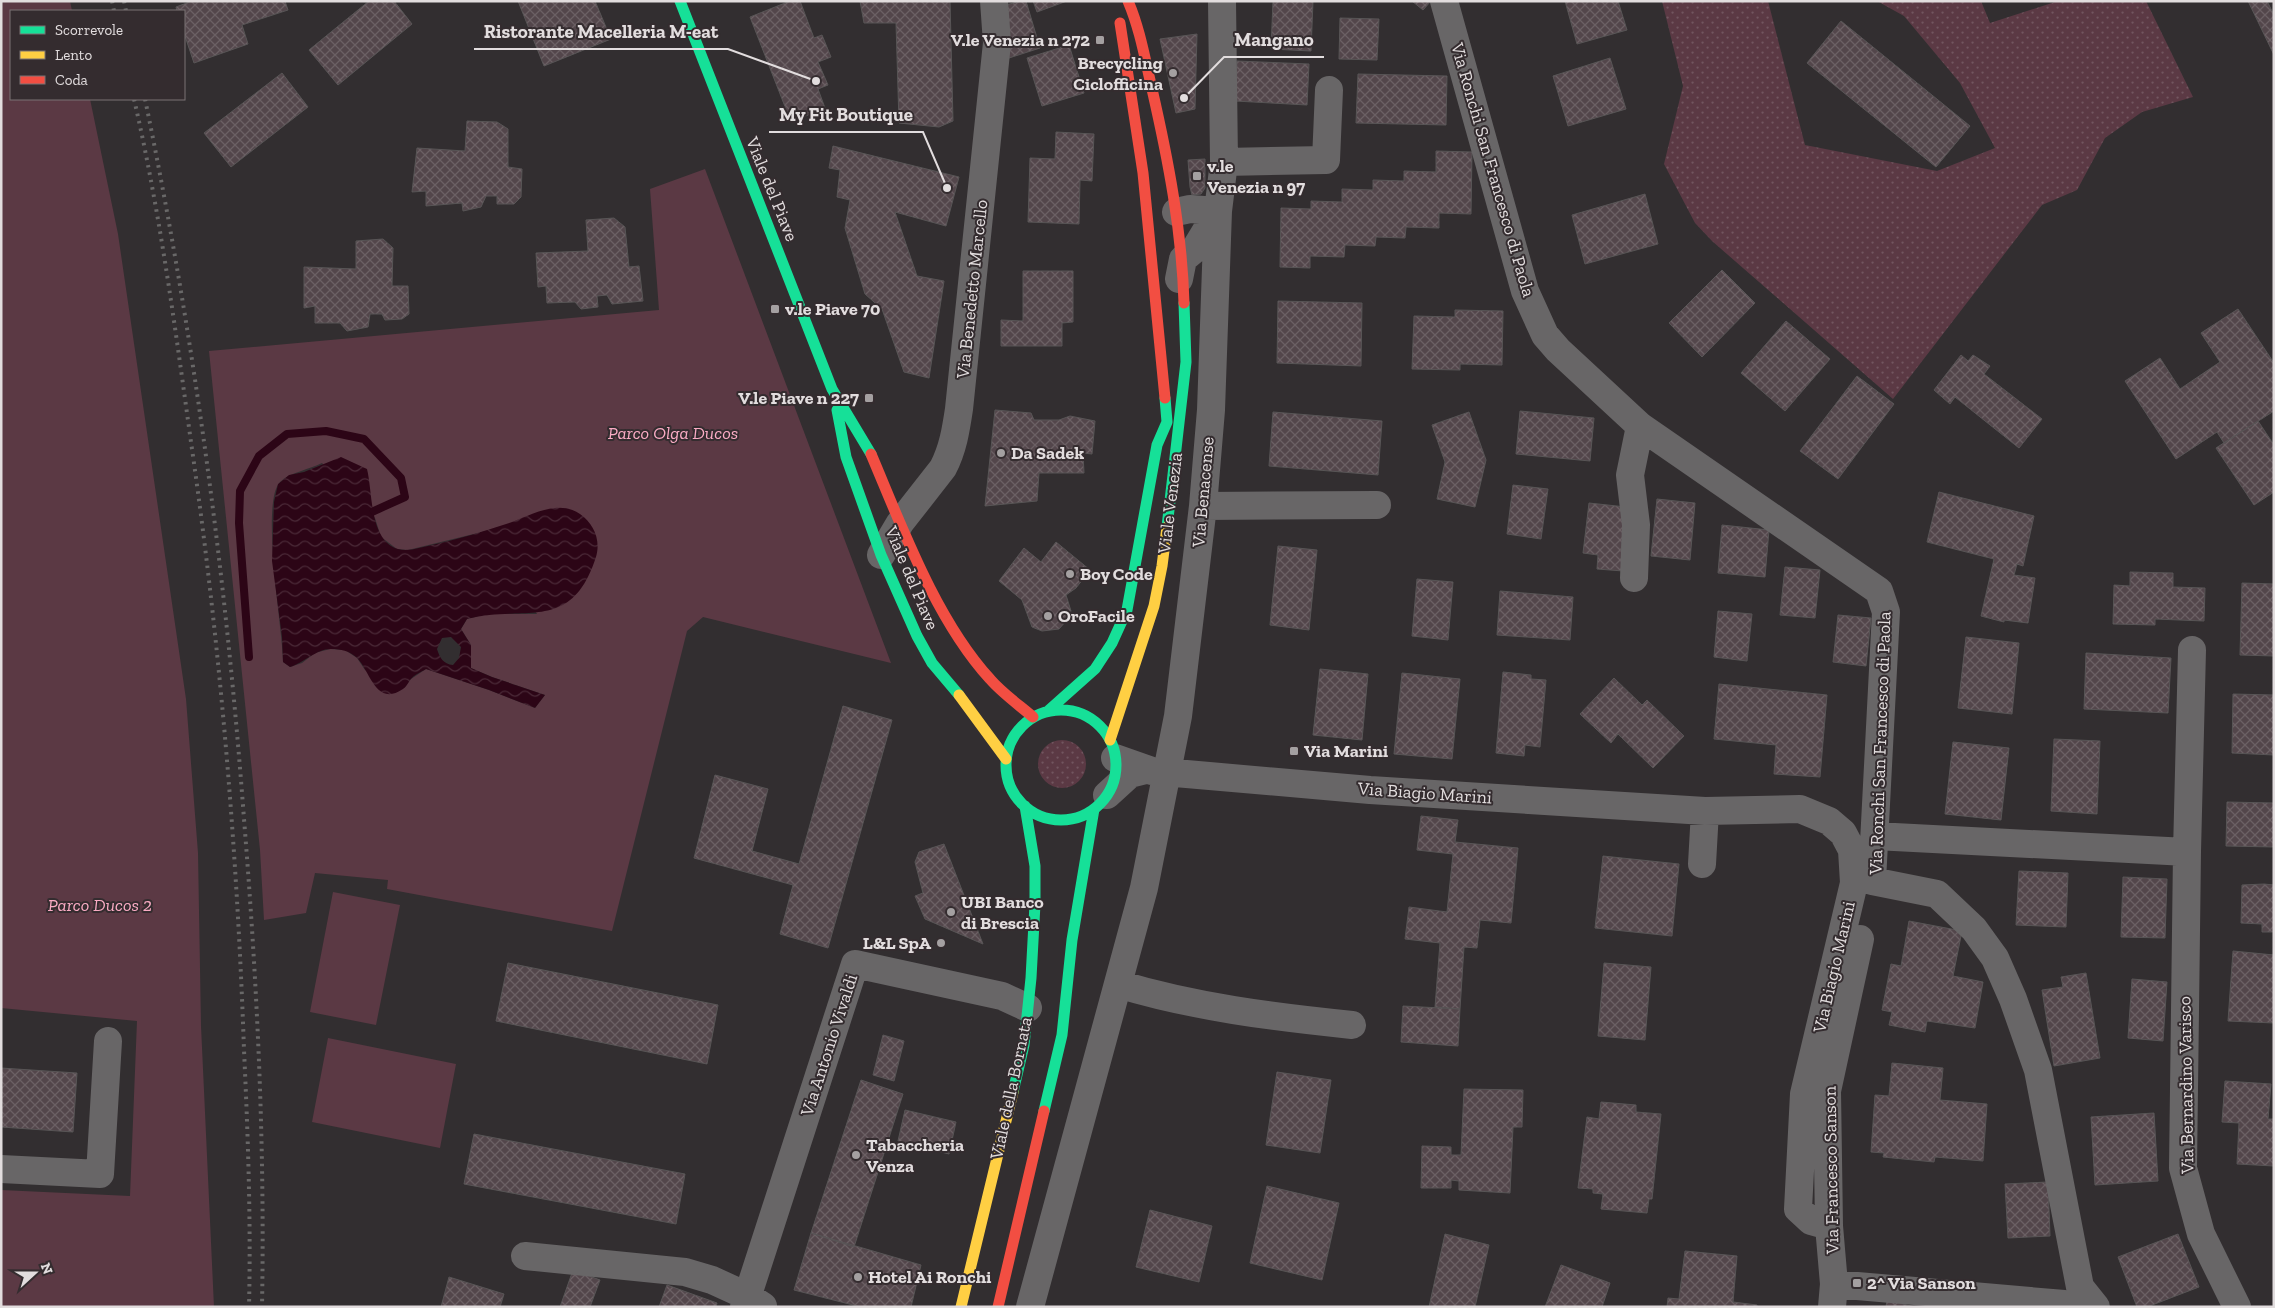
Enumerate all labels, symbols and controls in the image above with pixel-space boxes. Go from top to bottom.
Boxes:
legend [10,10,185,100]
callout: Ristorante Macelleria M-eat [474,15,728,49]
text: Ristorante Macelleria M-eat [484,20,719,43]
text: Scorrevole [55,21,123,39]
callout: Mangano [1224,23,1324,57]
text: Mangano [1234,28,1314,51]
place label: V.le Venezia n 272 [951,29,1090,51]
marker: V.le Venezia n 272 [1094,34,1106,46]
street label: Via Ronchi San Francesco di Paola [1446,39,1540,300]
text: Lento [55,46,92,64]
place label: Brecycling Ciclofficina [1073,52,1163,95]
marker: Brecycling Ciclofficina [1167,67,1179,79]
text: Coda [55,71,88,89]
callout: My Fit Boutique [769,98,923,132]
text: My Fit Boutique [779,103,913,126]
street label: Viale del Piave [741,133,803,244]
place label: v.le Venezia n 97 [1207,155,1305,198]
marker: v.le Venezia n 97 [1191,170,1203,182]
street label: Via Benedetto Marcello [952,198,992,381]
place label: v.le Piave 70 [785,298,880,320]
marker: v.le Piave 70 [769,303,781,315]
place label: V.le Piave n 227 [738,387,859,409]
marker: V.le Piave n 227 [863,392,875,404]
park label: Parco Olga Ducos [608,422,738,444]
street label: Via Benacense [1187,436,1219,549]
place label: Da Sadek [1011,442,1084,464]
marker: Da Sadek [995,447,1007,459]
street label: Viale Venezia [1153,451,1187,556]
street label: Viale del Piave [880,522,944,633]
place label: Boy Code [1080,563,1153,585]
marker: Boy Code [1064,568,1076,580]
place label: OroFacile [1058,605,1135,627]
marker: OroFacile [1042,610,1054,622]
street label: Via Ronchi San Francesco di Paola [1864,611,1896,876]
place label: Via Marini [1304,740,1389,762]
marker: Via Marini [1288,745,1300,757]
street label: Via Biagio Marini [1356,777,1493,809]
place label: UBI Banco di Brescia [961,891,1044,934]
park label: Parco Ducos 2 [48,894,152,916]
street label: Via Biagio Marini [1808,899,1860,1036]
marker: UBI Banco di Brescia [945,906,957,918]
place label: L&L SpA [863,932,932,954]
marker: L&L SpA [935,937,947,949]
street label: Via Antonio Vivaldi [795,971,862,1120]
street label: Via Bernardino Varisco [2173,996,2199,1175]
street label: Viale della Bornata [985,1014,1037,1162]
street label: Via Francesco Sanson [1819,1085,1843,1255]
place label: Tabaccheria Venza [866,1134,964,1177]
marker: Tabaccheria Venza [850,1149,862,1161]
north arrow [10,1248,60,1298]
text: N [37,1261,57,1277]
place label: Hotel Ai Ronchi [868,1266,992,1288]
marker: Hotel Ai Ronchi [852,1271,864,1283]
place label: 2^ Via Sanson [1867,1272,1976,1294]
marker: 2^ Via Sanson [1851,1277,1863,1289]

